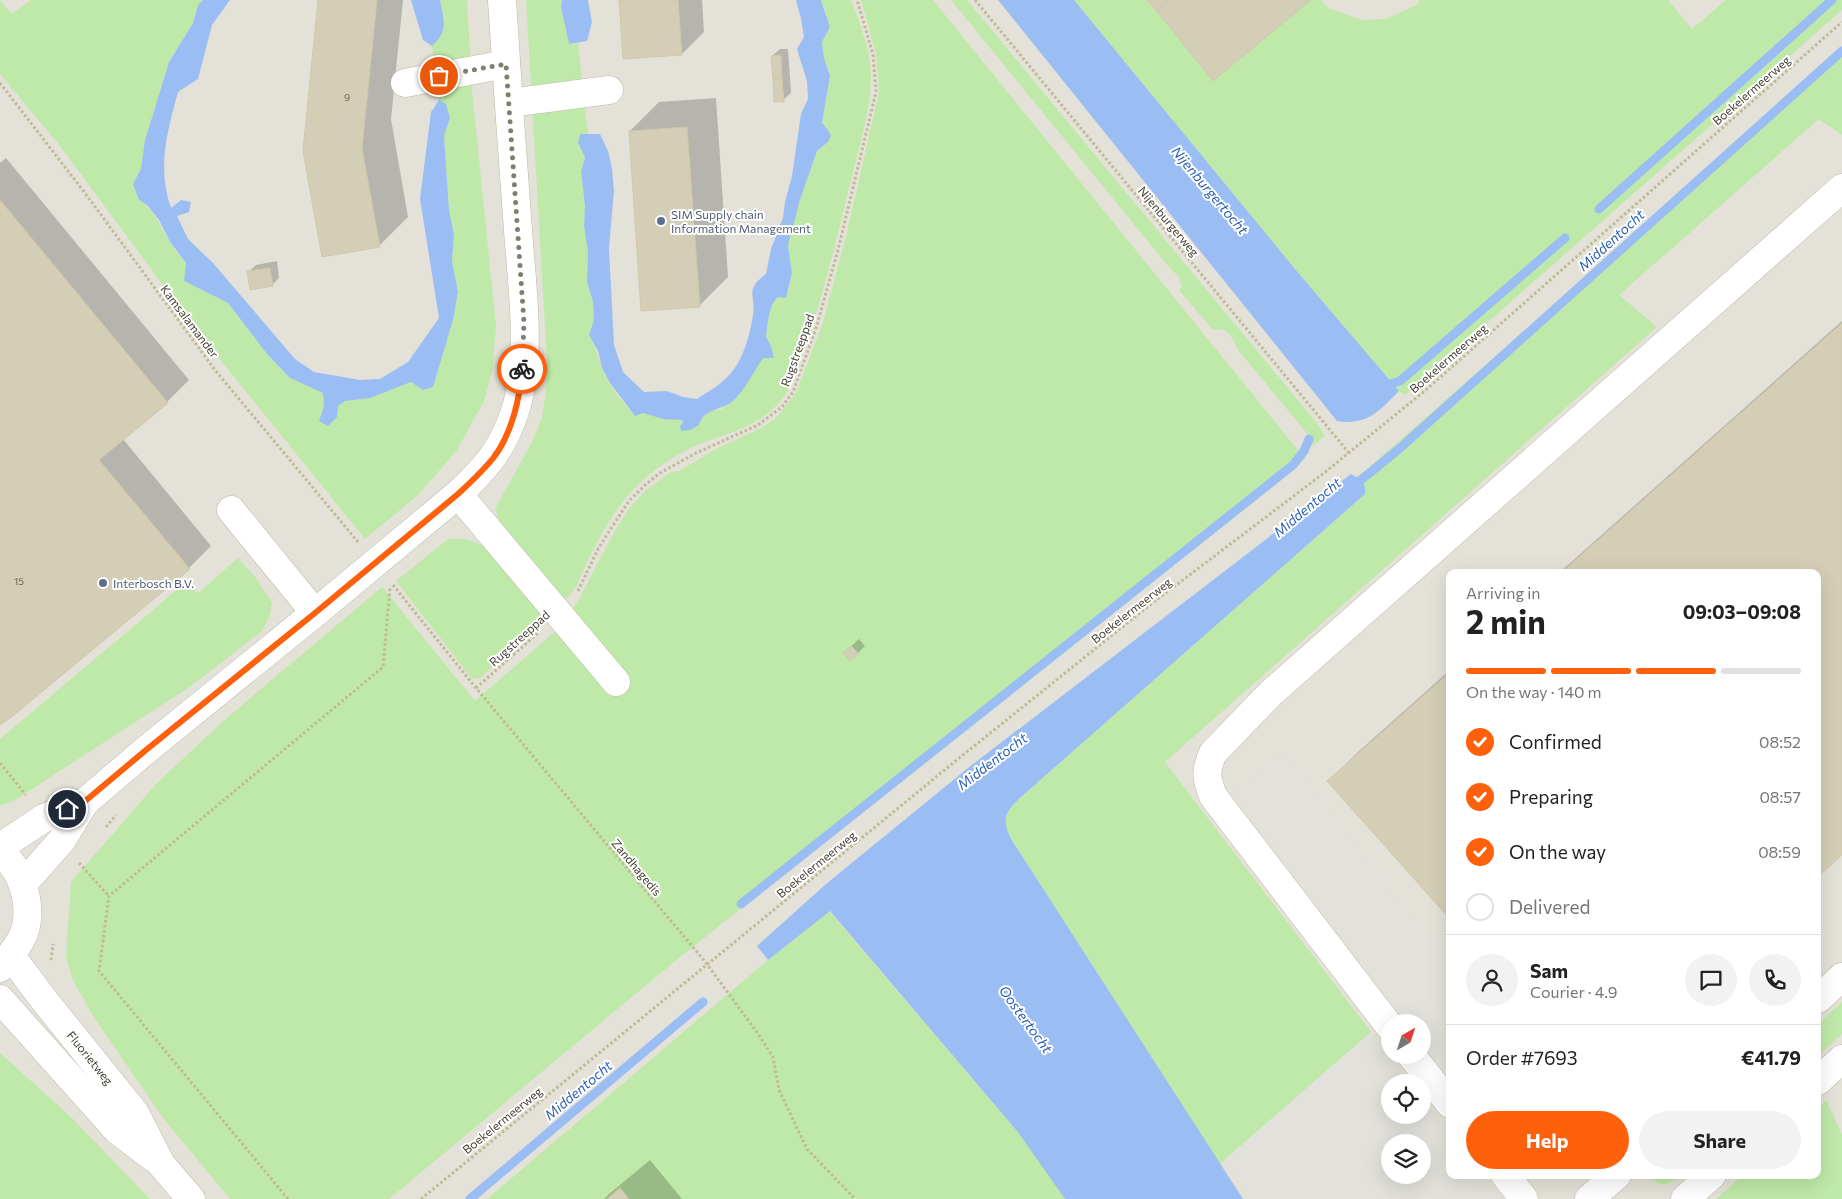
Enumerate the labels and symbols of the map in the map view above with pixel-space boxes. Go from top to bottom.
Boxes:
street label: Boekelermeerweg [1709,52,1793,127]
pin [418,55,460,97]
house number: 9 [344,91,350,103]
water label: Nijenburgertocht [1168,142,1252,238]
street label: Nijenburgerweg [1136,183,1203,259]
water label: Middentocht [1574,206,1648,274]
place label: SIM Supply chain Information Management [671,207,811,235]
marker: SIM Supply chain Information Management [655,215,667,227]
street label: Kamsalamander [158,282,222,360]
street label: Rugstreeppad [777,312,817,388]
street label: Boekelermeerweg [1406,320,1490,395]
courier [497,344,547,394]
water label: Middentocht [1270,474,1345,540]
street label: Boekelermeerweg [1088,574,1174,646]
house number: 15 [14,575,24,587]
place label: Interbosch B.V. [113,576,194,590]
marker: Interbosch B.V. [97,577,109,589]
street label: Rugstreeppad [486,607,552,669]
water label: Middentocht [954,729,1031,793]
pin [46,788,88,830]
street label: Boekelermeerweg [773,827,859,900]
street label: Zandhagedis [609,836,665,898]
water label: Oostertocht [996,982,1056,1056]
north arrow [1381,1014,1431,1064]
street label: Fluorietweg [65,1028,117,1088]
water label: Middentocht [541,1057,616,1123]
street label: Boekelermeerweg [459,1083,545,1156]

